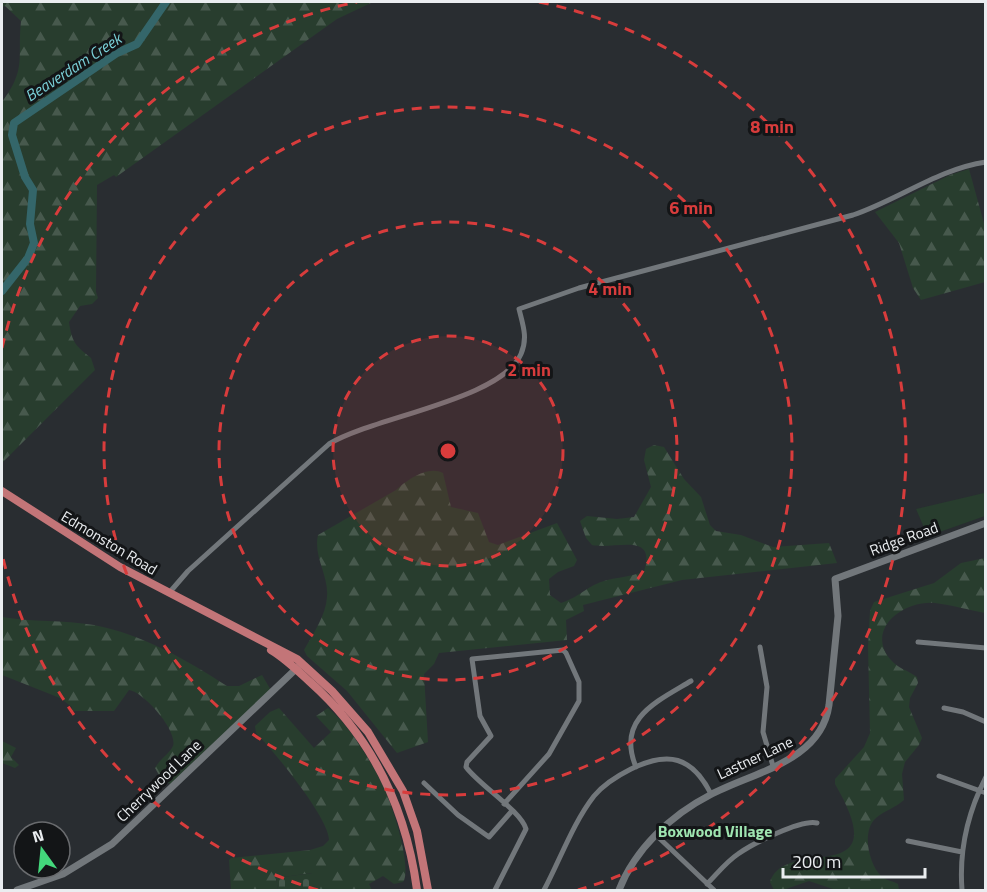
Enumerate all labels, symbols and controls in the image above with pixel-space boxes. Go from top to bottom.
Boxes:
water label: Beaverdam Creek [20,26,128,107]
text: 8 min [750,113,794,140]
text: 6 min [669,194,713,221]
text: 4 min [588,275,632,302]
text: 2 min [507,356,551,383]
centre of rings [438,441,458,461]
street label: Edmonston Road [57,505,162,580]
street label: Ridge Road [866,515,941,562]
street label: Lastner Lane [713,730,797,785]
street label: Cherrywood Lane [111,734,206,827]
district label: Boxwood Village [658,819,772,843]
north arrow [12,820,72,880]
text: N [30,822,47,849]
scale bar [783,841,926,879]
text: 200 m [792,848,841,875]

